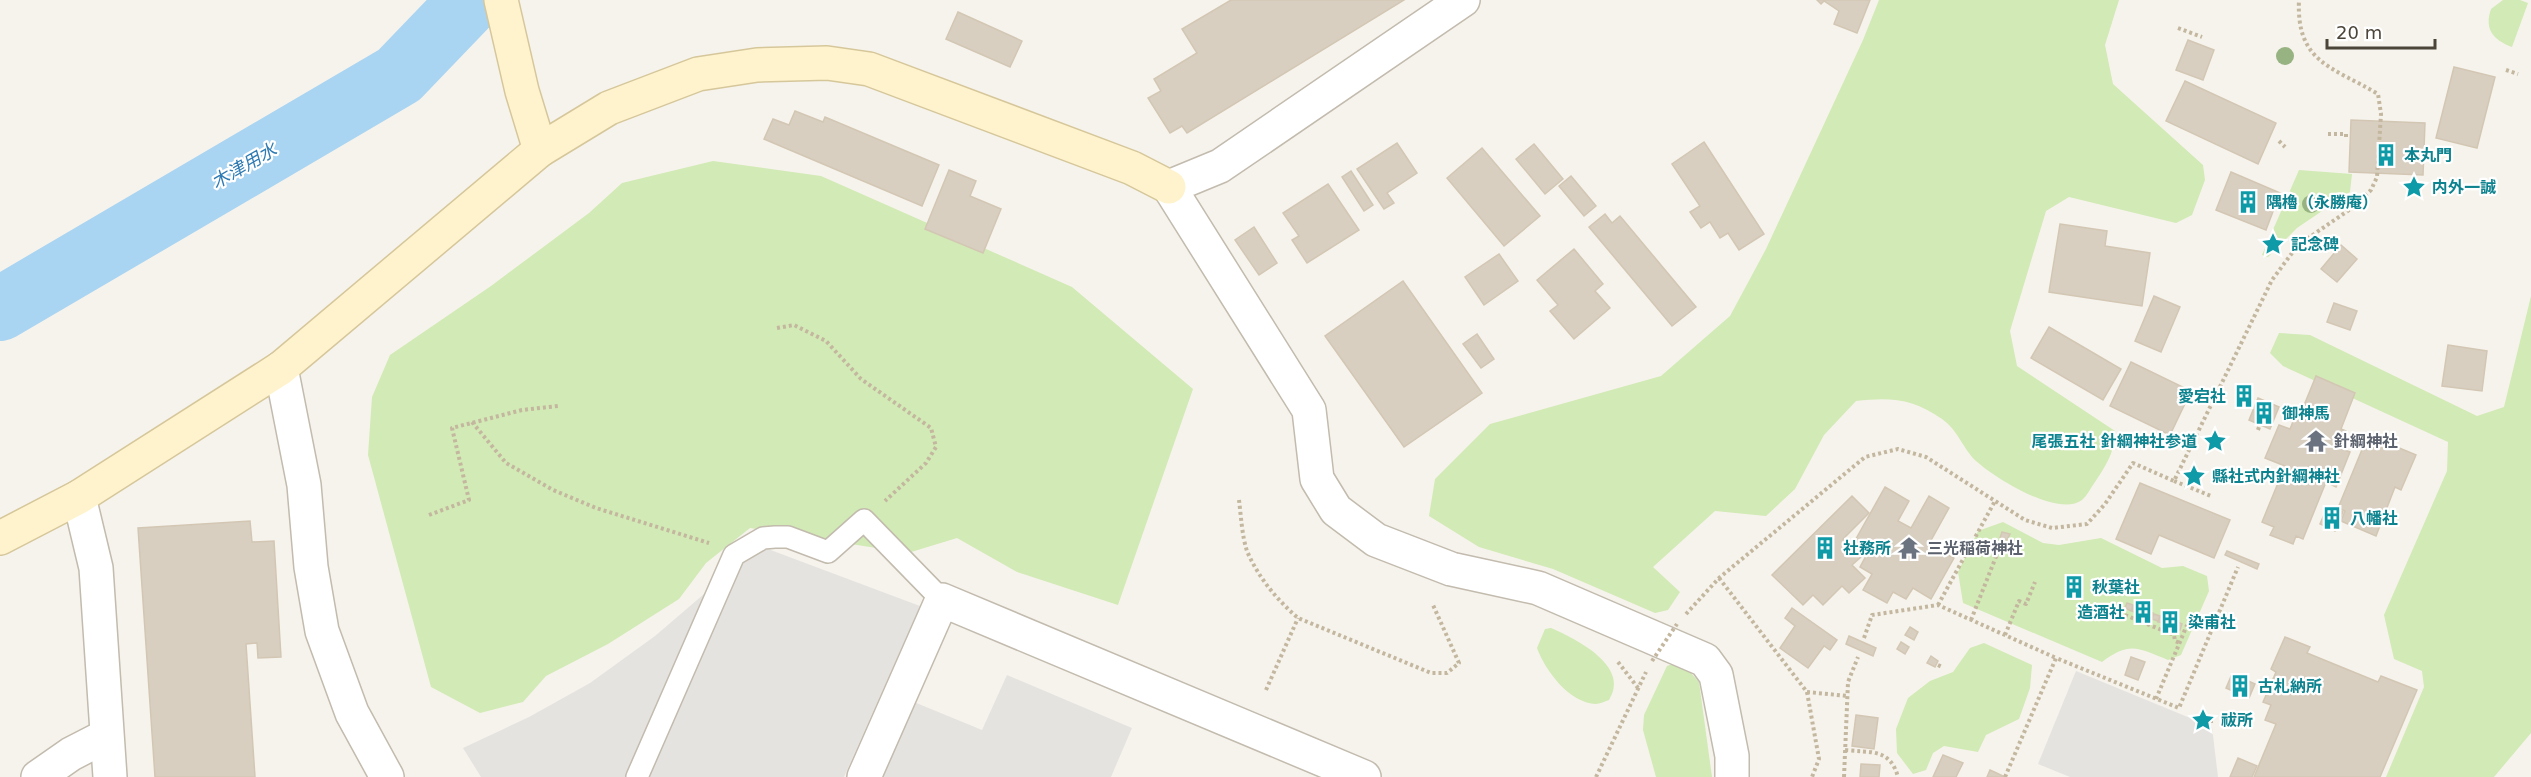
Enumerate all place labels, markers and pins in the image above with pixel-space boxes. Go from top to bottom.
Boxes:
building icon: 本丸門 [2373,142,2399,168]
place label: 本丸門 [2404,146,2452,165]
place icon: 内外一誠 [2401,174,2427,200]
place label: 内外一誠 [2432,178,2496,197]
building icon: 隅櫓（永勝庵） [2235,189,2261,215]
place label: 隅櫓（永勝庵） [2266,193,2378,212]
place icon: 記念碑 [2260,231,2286,257]
place label: 記念碑 [2291,235,2339,254]
building icon: 愛宕社 [2231,383,2257,409]
place label: 愛宕社 [2178,387,2226,406]
building icon: 御神馬 [2251,400,2277,426]
place label: 御神馬 [2282,404,2330,423]
place icon: 尾張五社 針綱神社参道 [2202,428,2228,454]
temple icon: 針綱神社 [2303,428,2329,454]
place label: 尾張五社 針綱神社参道 [2031,432,2197,451]
place label: 針綱神社 [2334,432,2398,451]
place icon: 縣社式内針綱神社 [2181,463,2207,489]
place label: 縣社式内針綱神社 [2212,467,2340,486]
building icon: 八幡社 [2319,505,2345,531]
place label: 八幡社 [2350,509,2398,528]
building icon: 社務所 [1812,535,1838,561]
temple icon: 三光稲荷神社 [1896,535,1922,561]
place label: 社務所 [1843,539,1891,558]
place label: 三光稲荷神社 [1927,539,2023,558]
building icon: 秋葉社 [2061,574,2087,600]
place label: 秋葉社 [2092,578,2140,597]
building icon: 造酒社 [2130,599,2156,625]
place label: 造酒社 [2077,603,2125,622]
building icon: 染甫社 [2157,609,2183,635]
place label: 染甫社 [2188,613,2236,632]
building icon: 古札納所 [2227,673,2253,699]
place label: 古札納所 [2258,677,2322,696]
place icon: 祓所 [2190,707,2216,733]
place label: 祓所 [2221,711,2253,730]

